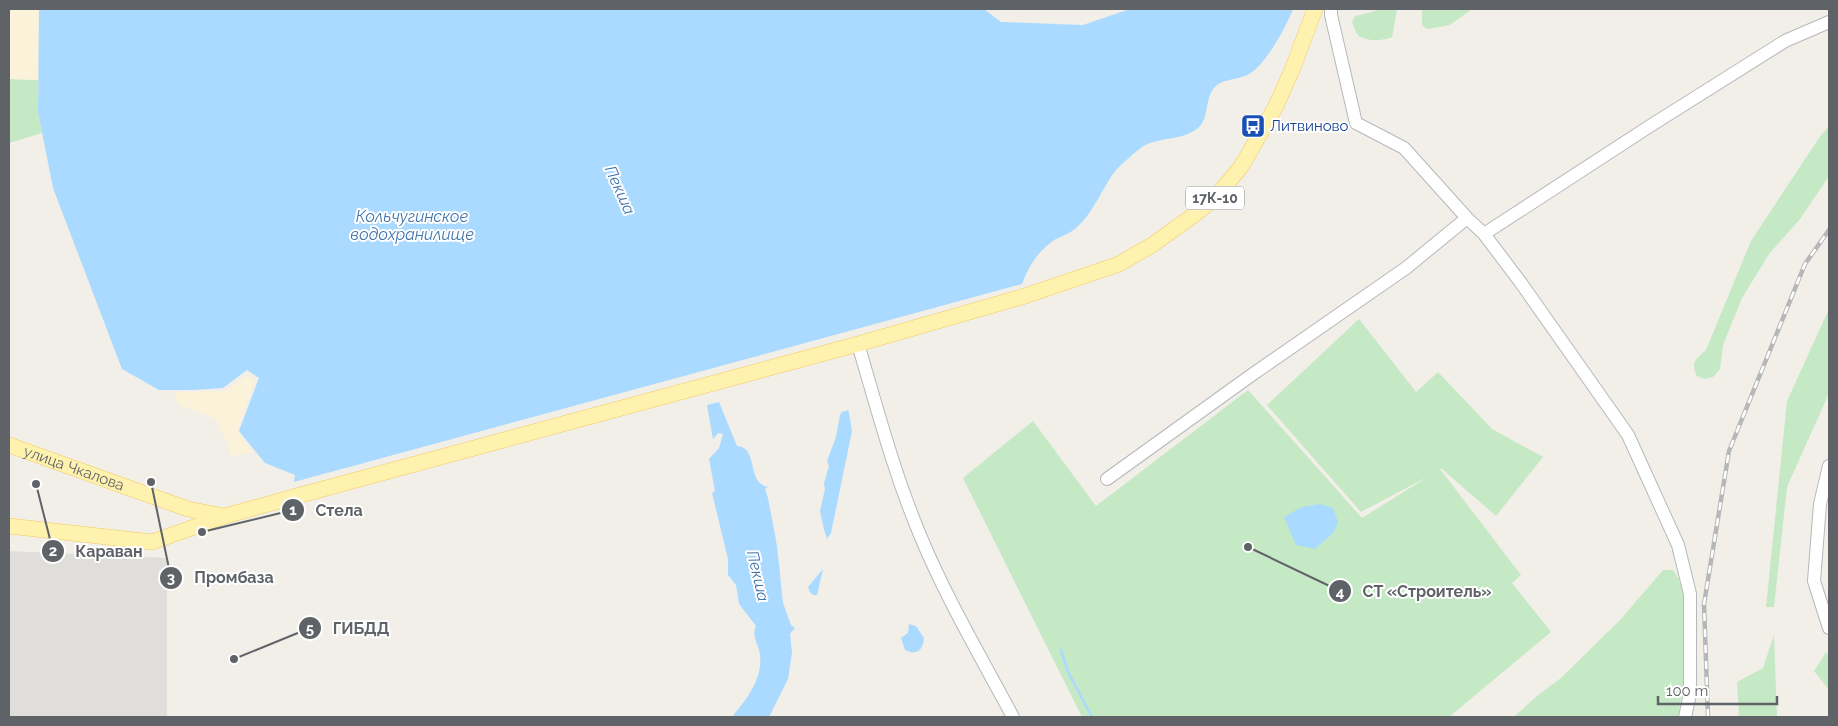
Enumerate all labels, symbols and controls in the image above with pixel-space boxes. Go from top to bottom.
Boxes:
bus stop icon: Литвиново [1240,113,1266,139]
place label: Литвиново [1270,117,1349,135]
water label: Пекша [601,163,639,218]
road number: 17К-10 [1186,187,1244,210]
water label: Кольчугинское водохранилище [350,207,474,244]
street label: улица Чкалова [21,442,127,494]
callout: Стела [280,495,372,526]
text: 1 [289,501,297,519]
text: Стела [315,501,363,520]
callout: Караван [40,536,153,567]
text: 2 [49,542,57,560]
text: Караван [75,542,143,561]
water label: Пекша [743,549,773,604]
callout: Промбаза [159,562,283,593]
text: Промбаза [194,568,274,587]
text: 3 [167,569,175,587]
callout: СТ «Строитель» [1327,576,1502,607]
text: СТ «Строитель» [1362,582,1492,601]
text: 4 [1336,583,1345,601]
callout: ГИБДД [297,613,399,644]
text: ГИБДД [333,619,390,638]
text: 5 [306,620,314,638]
scale bar [1658,674,1777,706]
text: 100 m [1666,682,1708,700]

